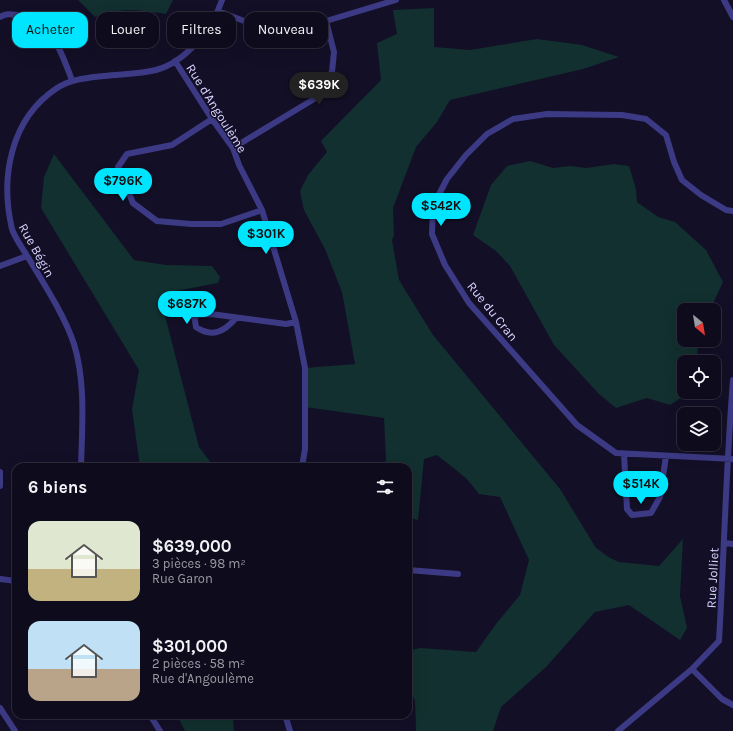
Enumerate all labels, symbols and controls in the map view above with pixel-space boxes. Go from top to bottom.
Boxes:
chip: Acheter [12,12,88,48]
chip: Louer [96,12,159,48]
chip: Filtres [167,12,236,48]
chip: Nouveau [244,12,328,48]
street label: Rue d'Angoulème [183,61,250,156]
pin: $639K [291,72,347,106]
text: $639K [298,77,340,92]
pin: $796K [95,168,151,202]
text: $796K [103,173,143,188]
pin: $542K [413,193,469,227]
text: $542K [421,198,461,213]
street label: Rue Bégin [16,221,58,280]
pin: $301K [238,221,294,255]
text: $301K [247,226,285,241]
street label: Rue du Cran [464,279,521,344]
pin: $687K [159,291,215,325]
text: $687K [167,296,207,311]
north arrow [677,303,721,347]
map controls [677,303,721,451]
button: locate [677,355,721,399]
button: layers [677,407,721,451]
pin: $514K [613,471,669,505]
icon: filters [374,476,396,498]
text: $514K [622,476,660,491]
text: 6 biens [28,477,87,497]
text: $639,000 [152,536,232,556]
icon: home [60,537,108,585]
street label: Rue Jolliet [703,547,722,609]
text: 3 pièces · 98 m² [152,556,246,571]
text: Rue Garon [152,571,213,586]
text: $301,000 [152,636,228,656]
icon: home [60,637,108,685]
text: 2 pièces · 58 m² [152,656,245,671]
text: Rue d'Angoulème [152,671,254,686]

